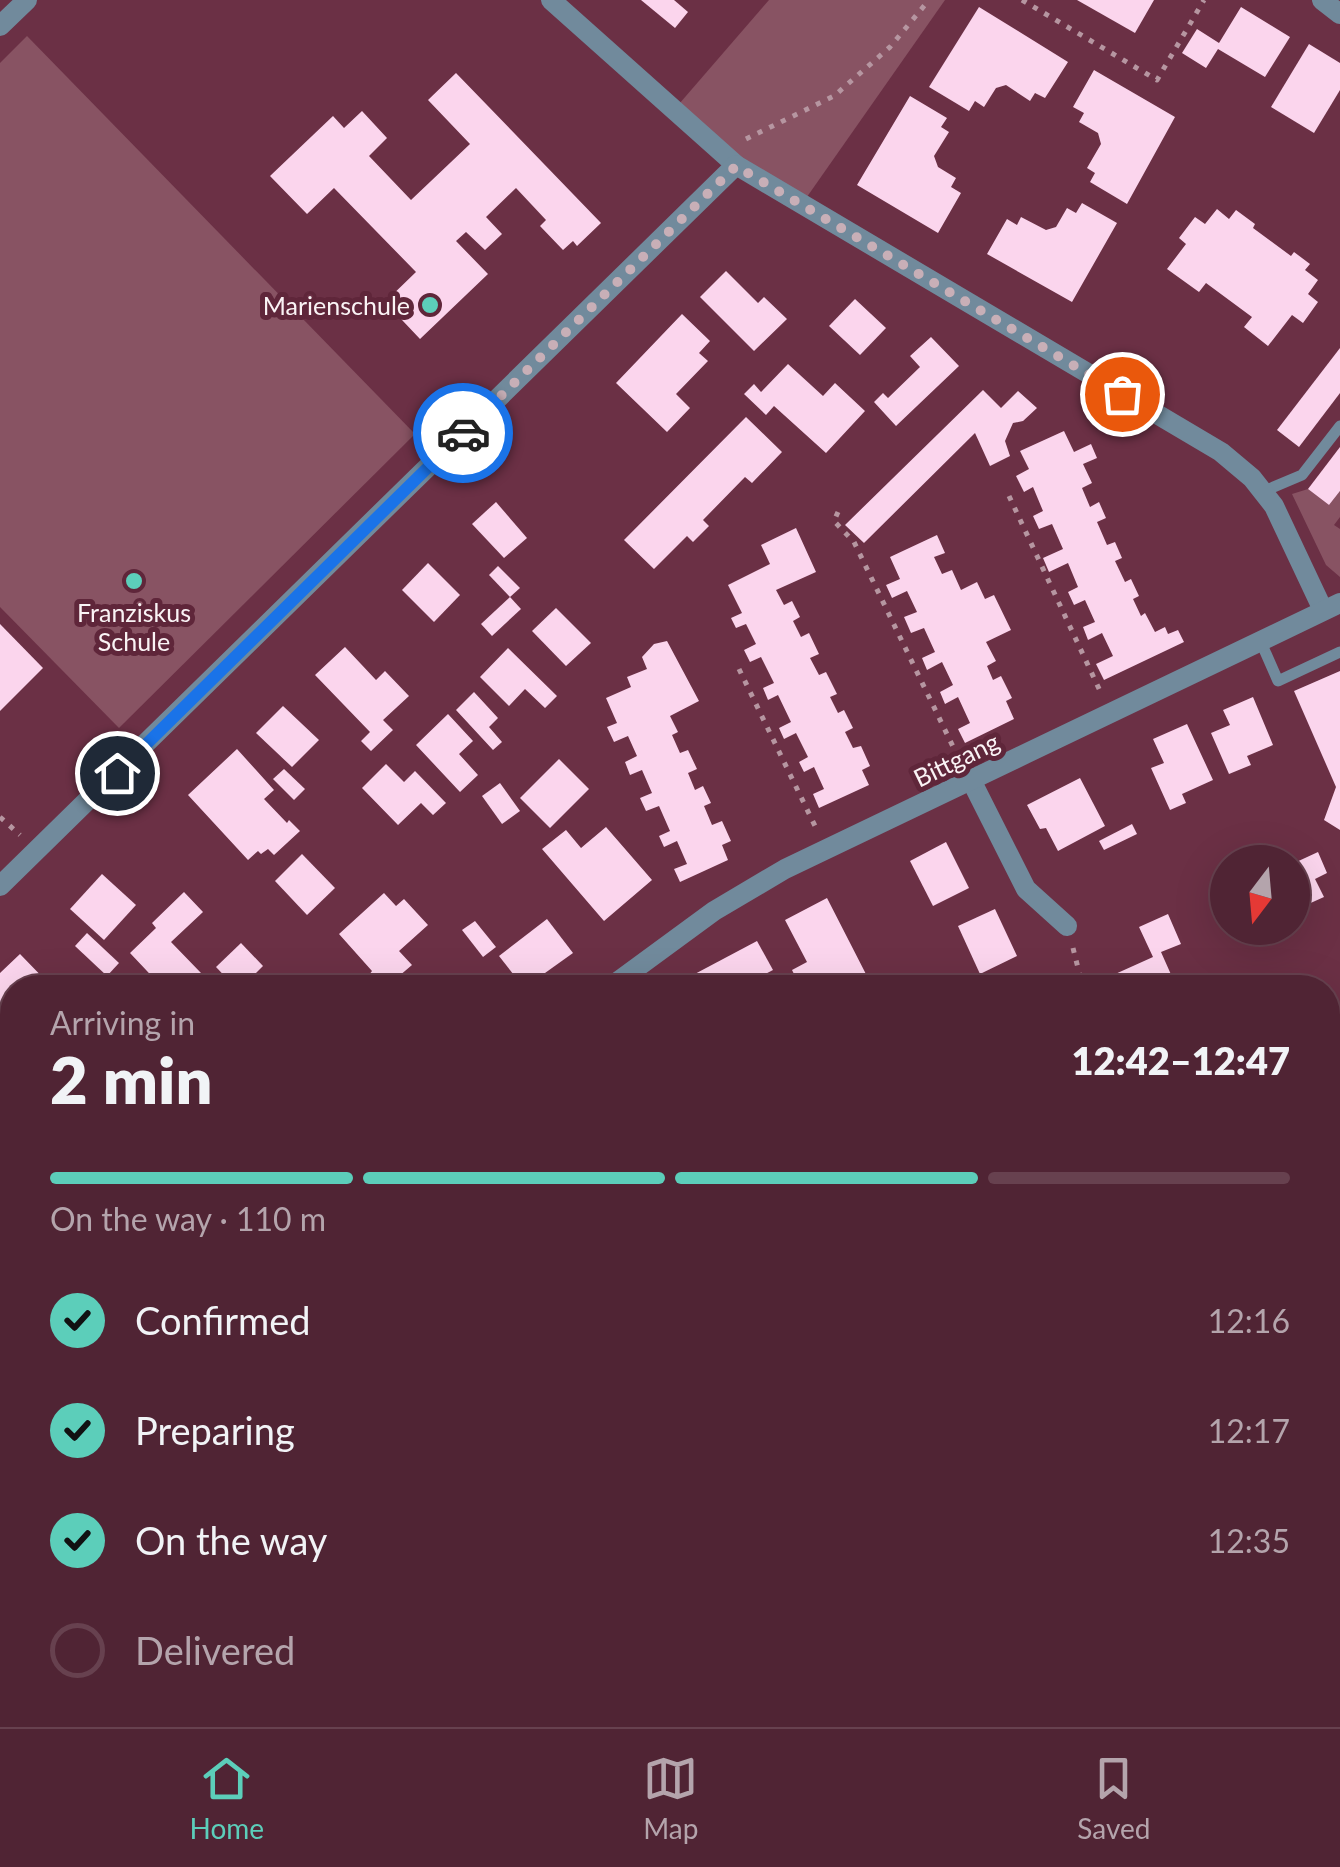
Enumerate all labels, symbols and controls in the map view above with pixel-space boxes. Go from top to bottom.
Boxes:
place label: Marienschule [263,290,410,320]
marker: Marienschule [419,294,441,316]
pin [1080,352,1165,437]
icon: bag [1095,367,1150,422]
courier [413,383,513,483]
icon: car [436,406,491,461]
marker: Franziskus Schule [123,570,145,592]
place label: Franziskus Schule [77,597,191,656]
street label: Bittgang [908,725,1004,793]
pin [75,731,160,816]
icon: home [90,746,145,801]
north arrow [1210,845,1310,945]
map controls [1210,845,1310,945]
text: Arriving in [50,1003,195,1042]
text: 12:42–12:47 [1071,1037,1290,1083]
text: 2 min [50,1040,212,1118]
text: On the way · 110 m [50,1199,326,1238]
icon: check [50,1293,105,1348]
text: Confirmed [135,1297,311,1343]
text: 12:16 [1208,1301,1290,1340]
icon: check [50,1403,105,1458]
text: Preparing [135,1407,295,1453]
text: 12:17 [1208,1411,1290,1450]
icon: check [50,1513,105,1568]
text: On the way [135,1517,327,1563]
text: 12:35 [1208,1521,1290,1560]
text: Delivered [135,1627,295,1673]
tab: Home [190,1751,264,1845]
tab: Map [643,1751,698,1845]
tab: Saved [1077,1751,1150,1845]

